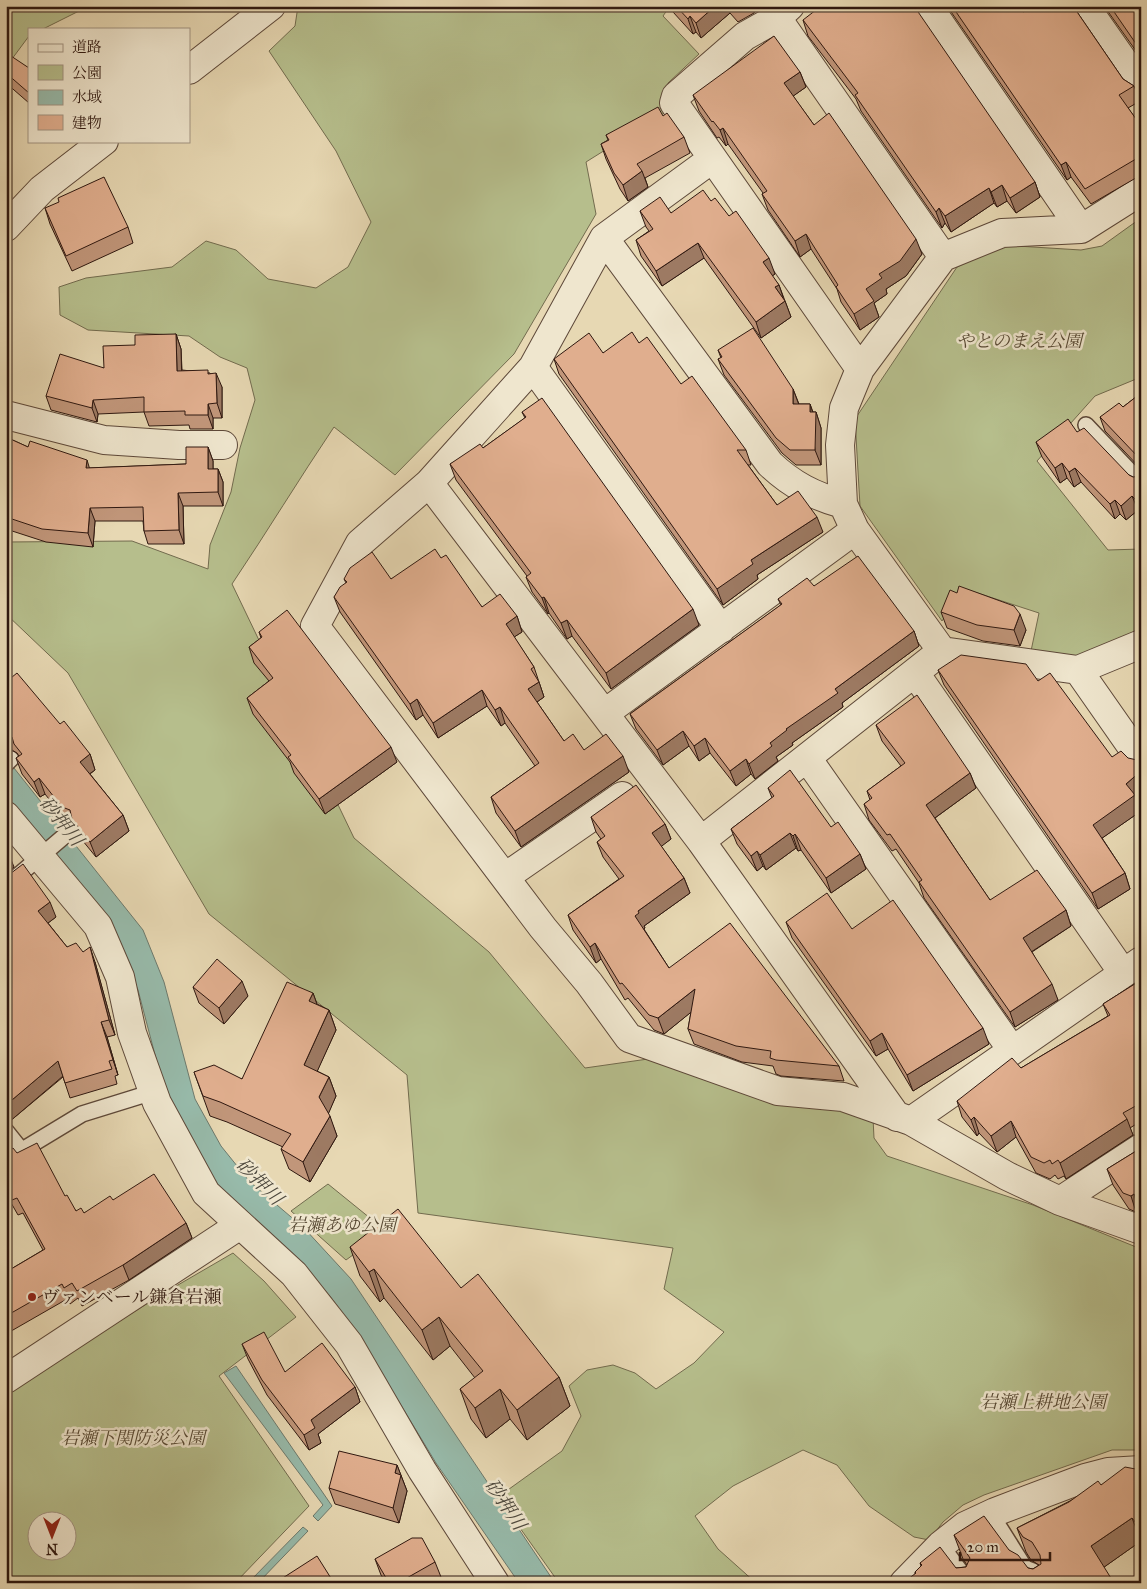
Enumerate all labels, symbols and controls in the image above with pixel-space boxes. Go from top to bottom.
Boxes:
legend [28,28,190,142]
text: 道路 [72,38,102,56]
text: 公園 [72,64,102,82]
text: 水域 [72,88,102,106]
text: 建物 [72,114,102,132]
park label: やとのまえ公園 [956,330,1085,352]
water label: 砂押川 [35,792,90,852]
water label: 砂押川 [231,1153,289,1211]
park label: 岩瀬あゆ公園 [288,1214,399,1236]
place label: ヴァンベール鎌倉岩瀬 [42,1286,221,1308]
marker: ヴァンベール鎌倉岩瀬 [26,1291,38,1303]
park label: 岩瀬上耕地公園 [980,1391,1109,1413]
park label: 岩瀬下関防災公園 [61,1427,208,1449]
water label: 砂押川 [480,1474,532,1536]
north arrow [28,1512,78,1562]
scale bar [960,1529,1050,1561]
text: 20 m [967,1538,999,1556]
text: N [46,1540,58,1557]

